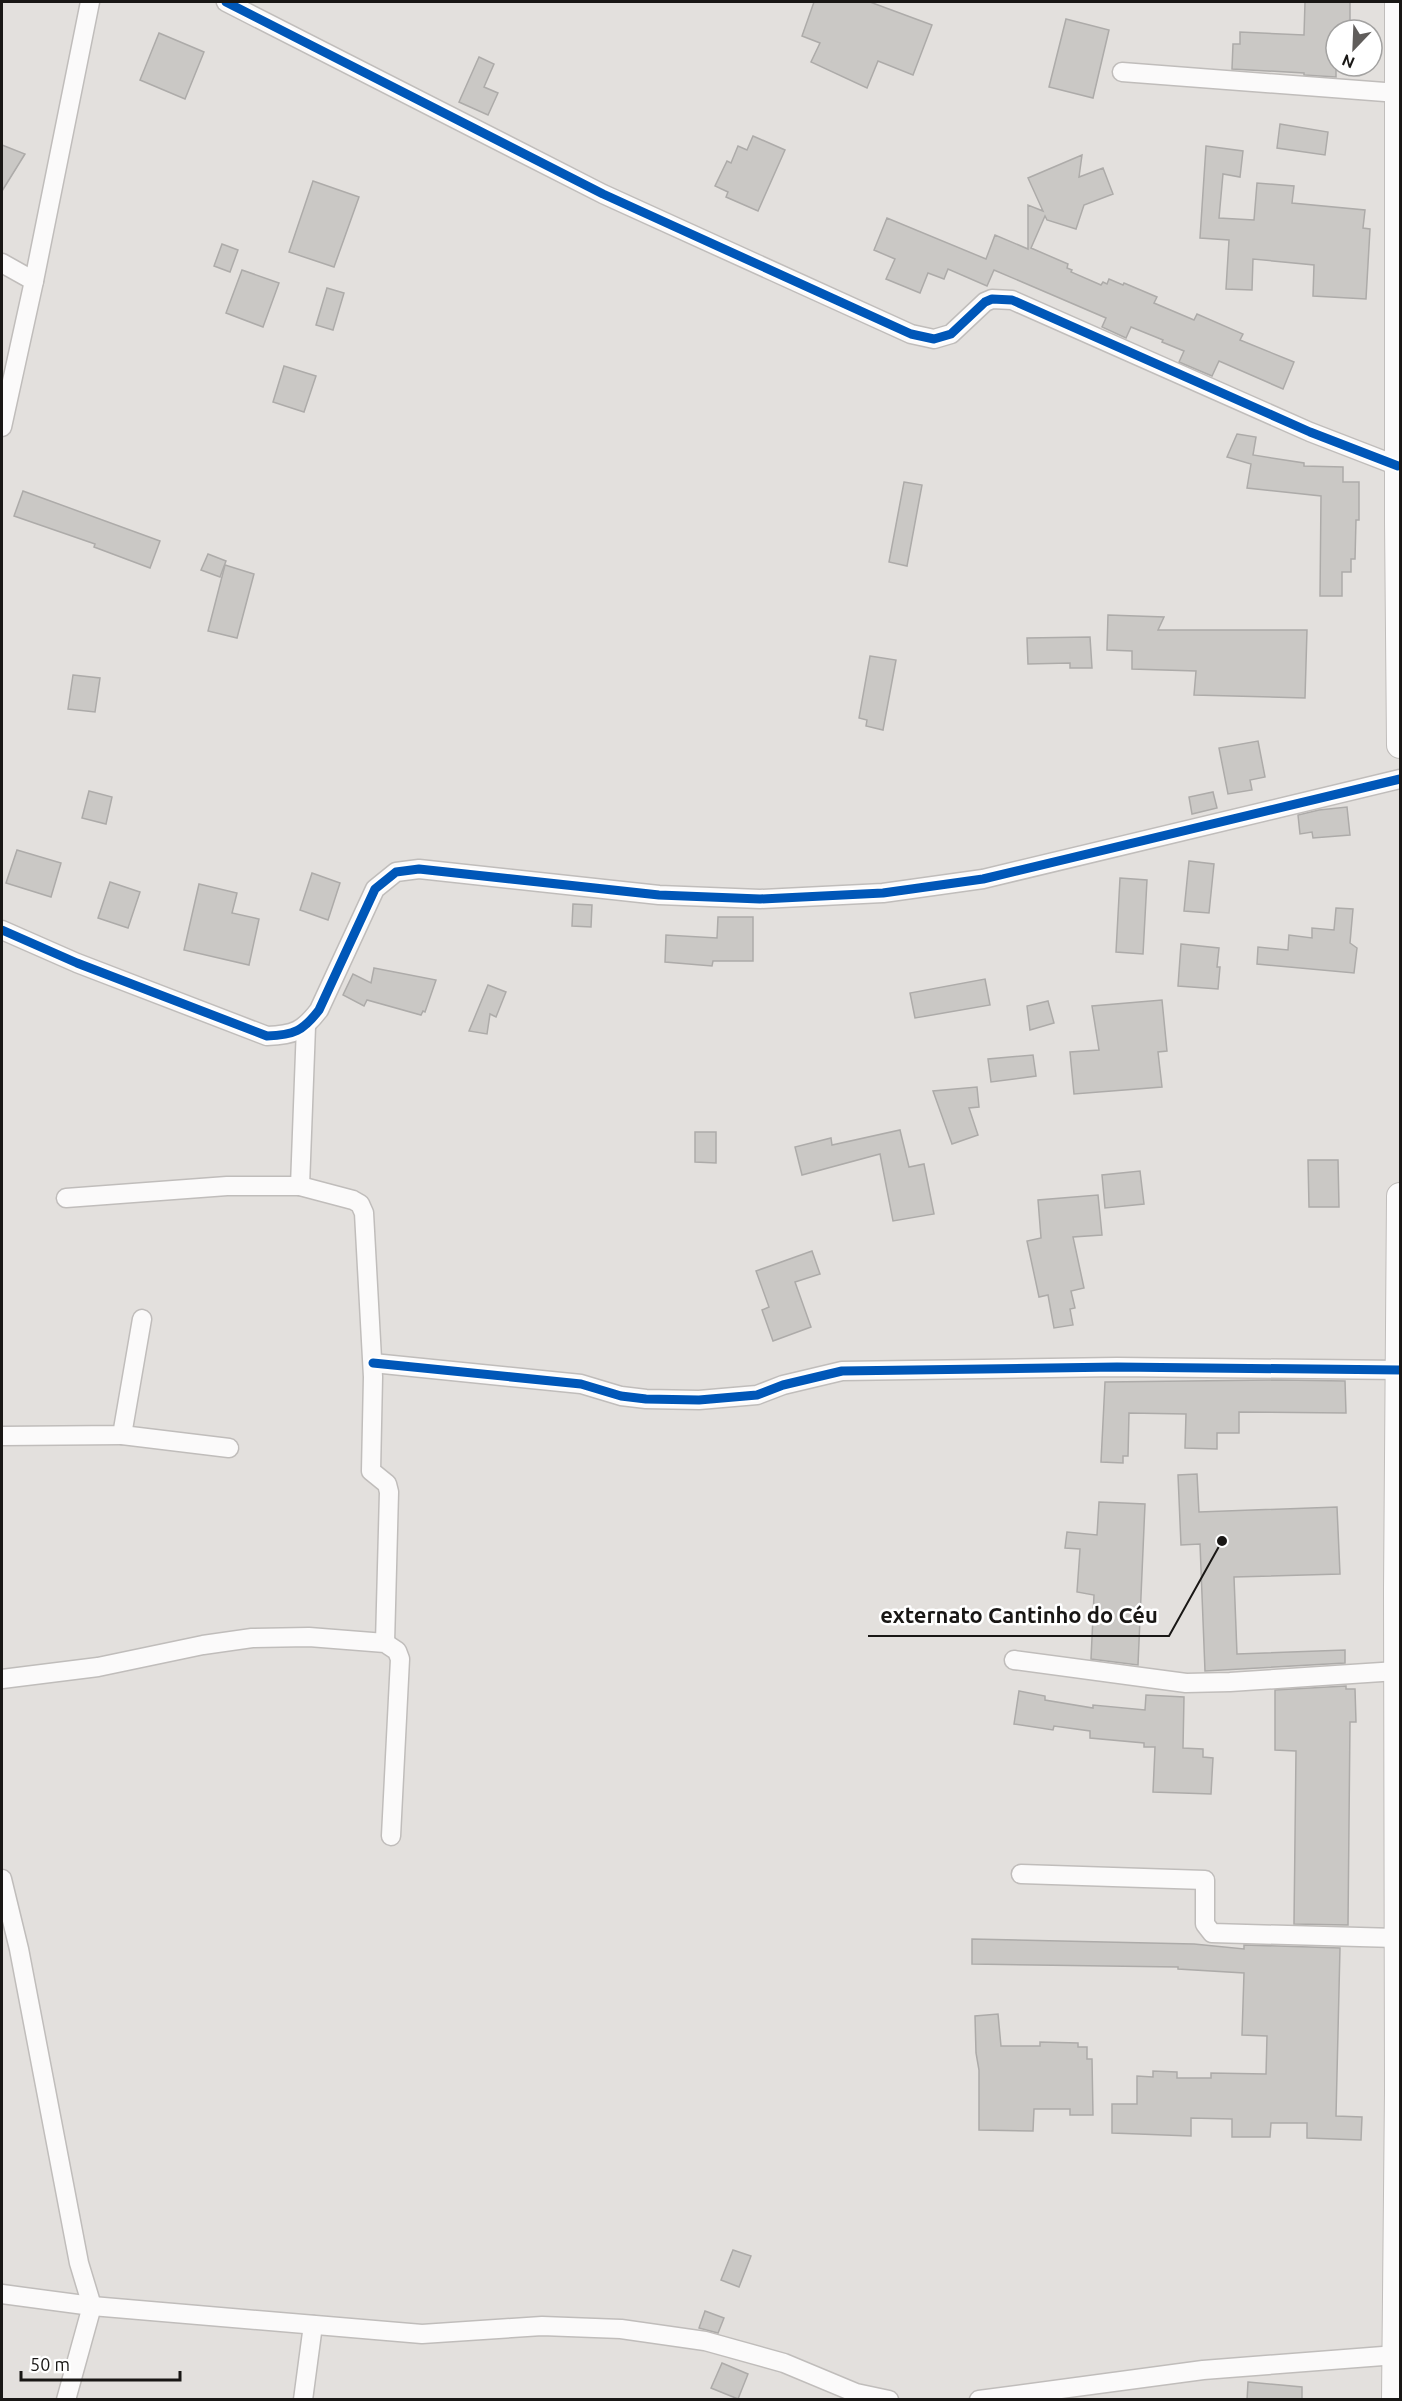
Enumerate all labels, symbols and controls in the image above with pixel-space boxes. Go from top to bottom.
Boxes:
north arrow [1324,18,1384,78]
text: N [1339,51,1357,72]
callout: externato Cantinho do Céu [868,1596,1169,1636]
text: externato Cantinho do Céu [880,1602,1158,1627]
scale bar [21,2344,180,2382]
text: 50 m [30,2354,70,2374]

